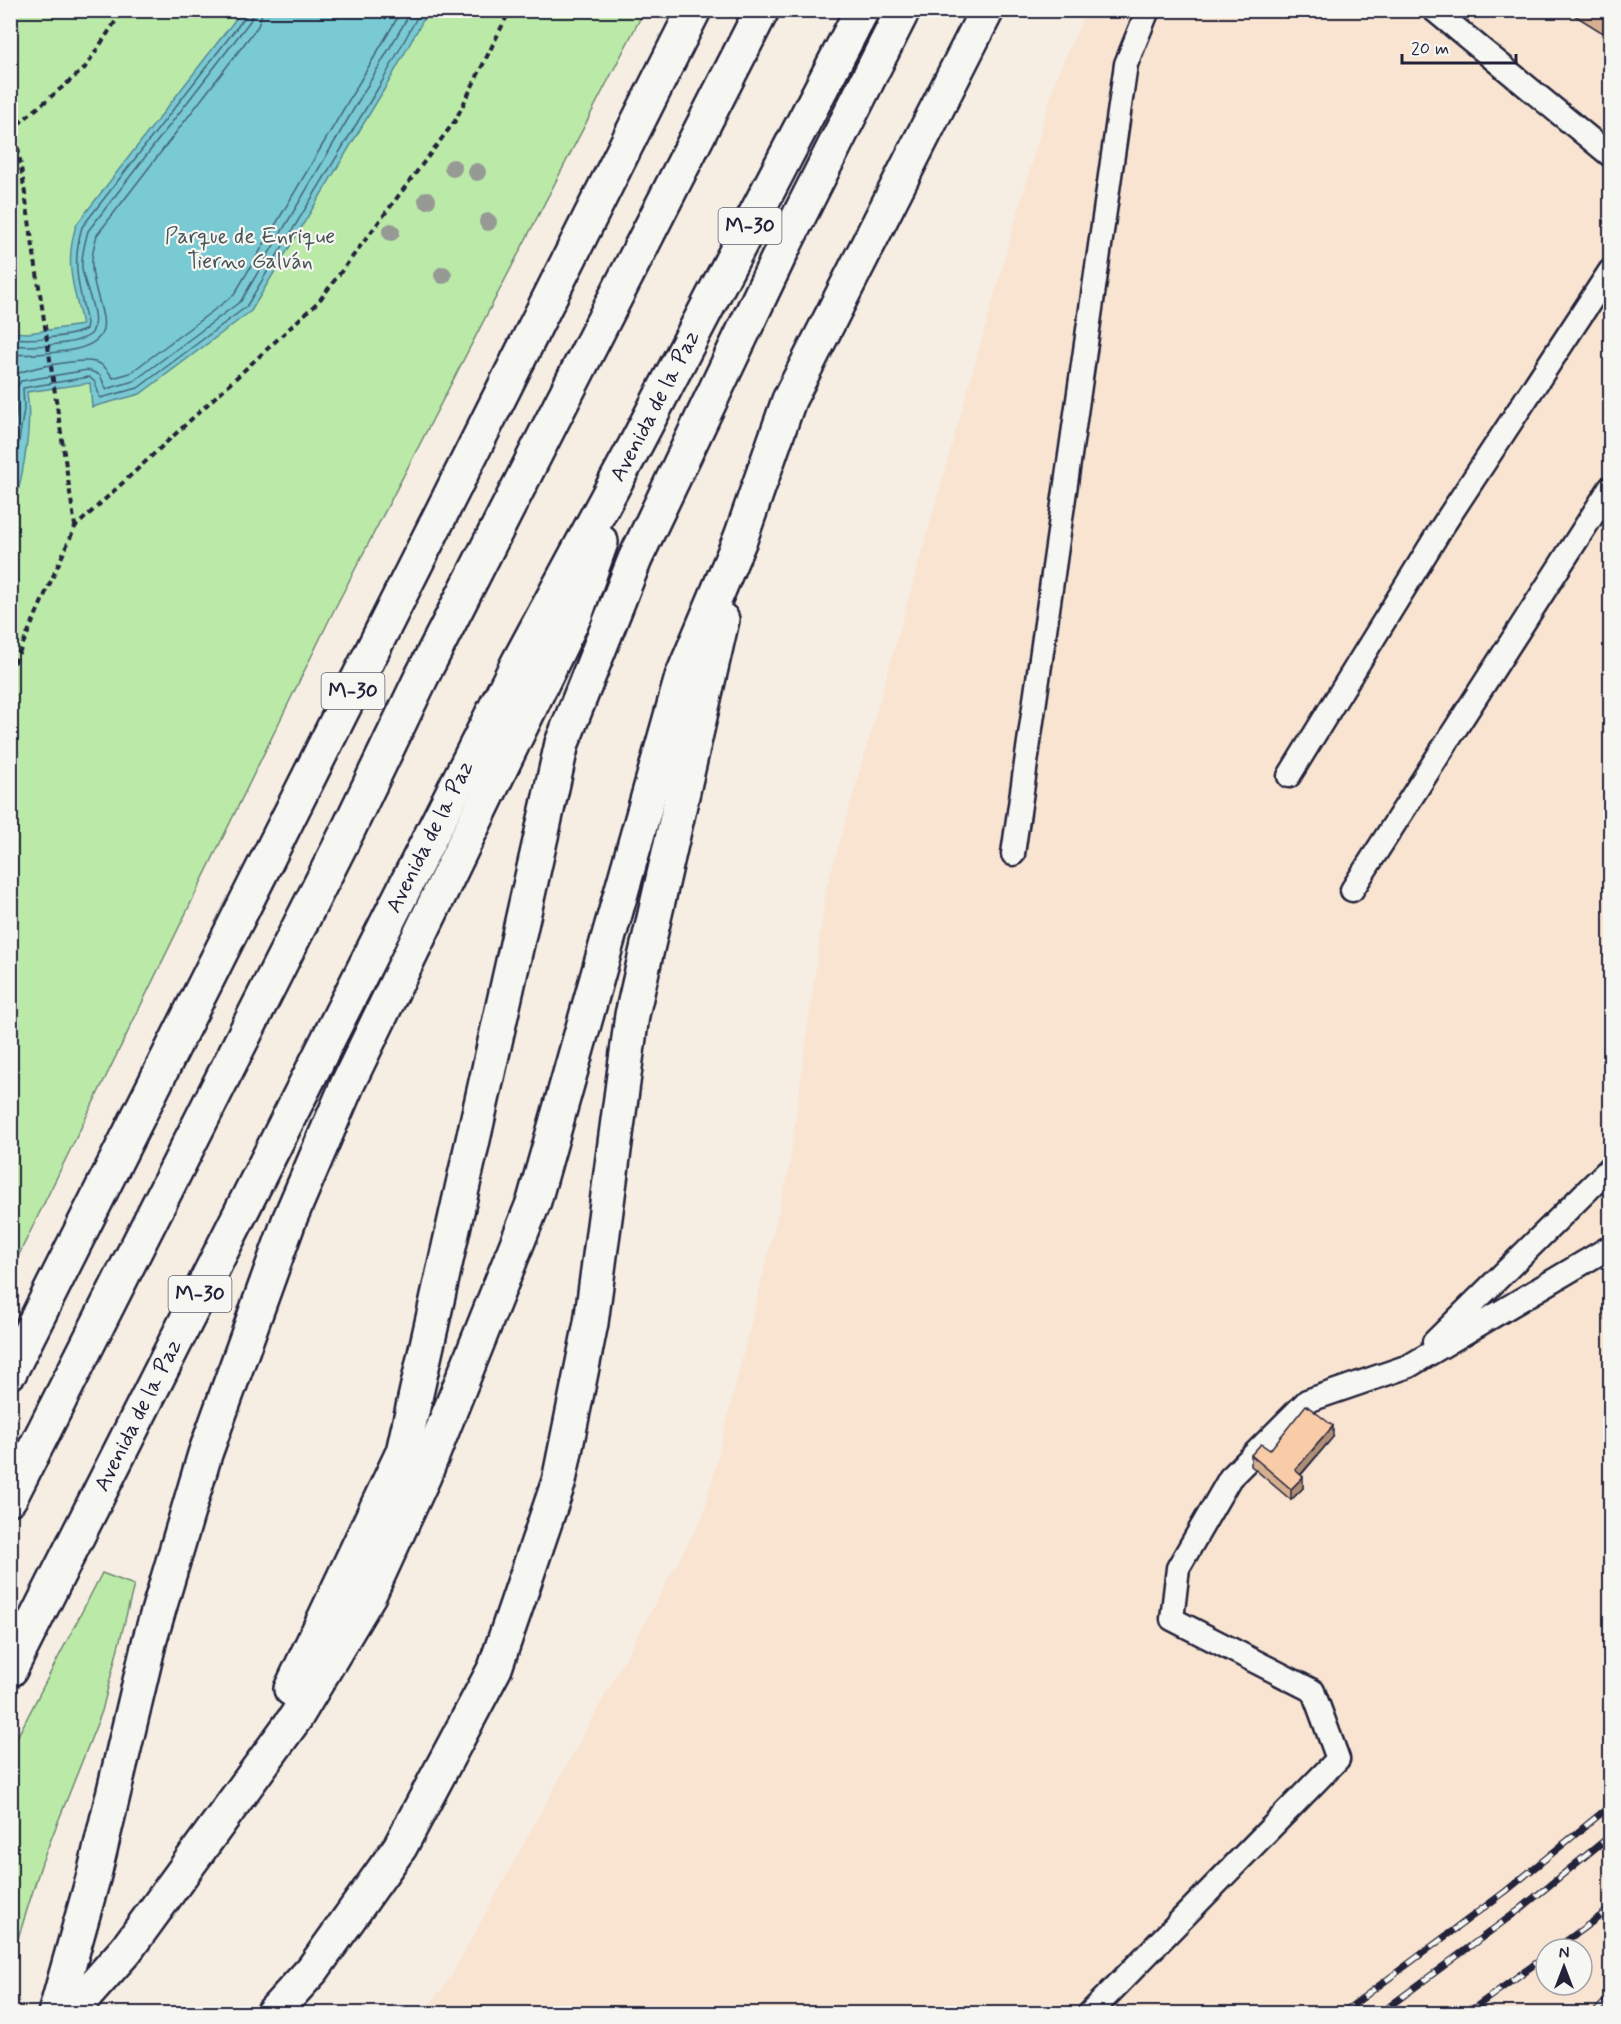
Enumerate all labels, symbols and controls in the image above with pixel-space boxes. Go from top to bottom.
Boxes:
scale bar [1402,27,1516,65]
text: 20 m [1411,37,1449,61]
road number: M-30 [718,208,782,244]
park label: Parque de Enrique Tierno Galván [165,223,335,276]
street label: Avenida de la Paz [604,326,707,487]
road number: M-30 [322,673,385,709]
street label: Avenida de la Paz [380,756,480,918]
road number: M-30 [168,1276,232,1312]
street label: Avenida de la Paz [88,1335,189,1496]
north arrow [1534,1937,1594,1997]
text: N [1559,1943,1569,1964]

